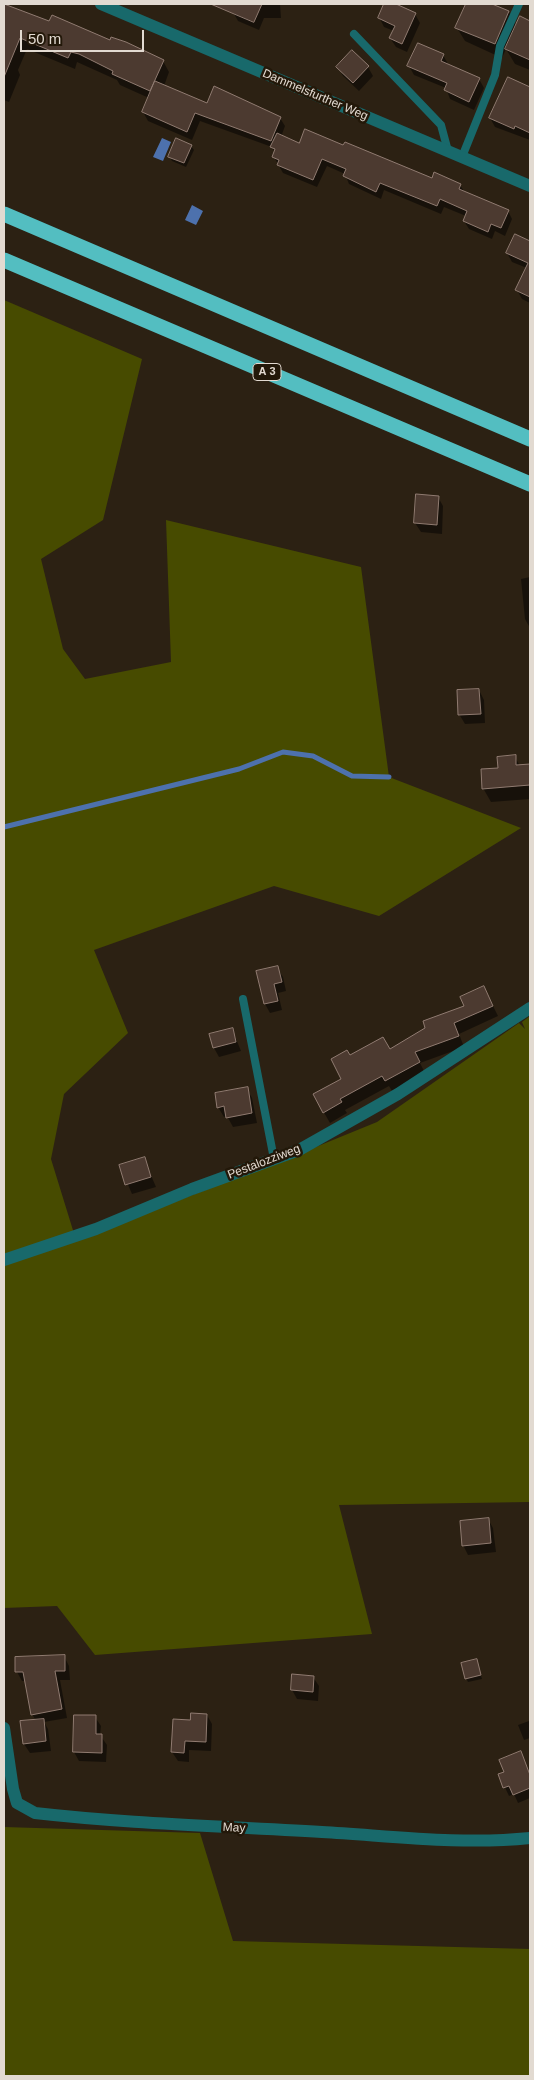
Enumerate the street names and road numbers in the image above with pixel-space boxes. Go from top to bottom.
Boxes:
street label: Dammelsfurther Weg [260,66,370,124]
road number: A 3 [253,364,281,381]
street label: Pestalozziweg [226,1142,302,1182]
street label: May [222,1820,246,1836]

